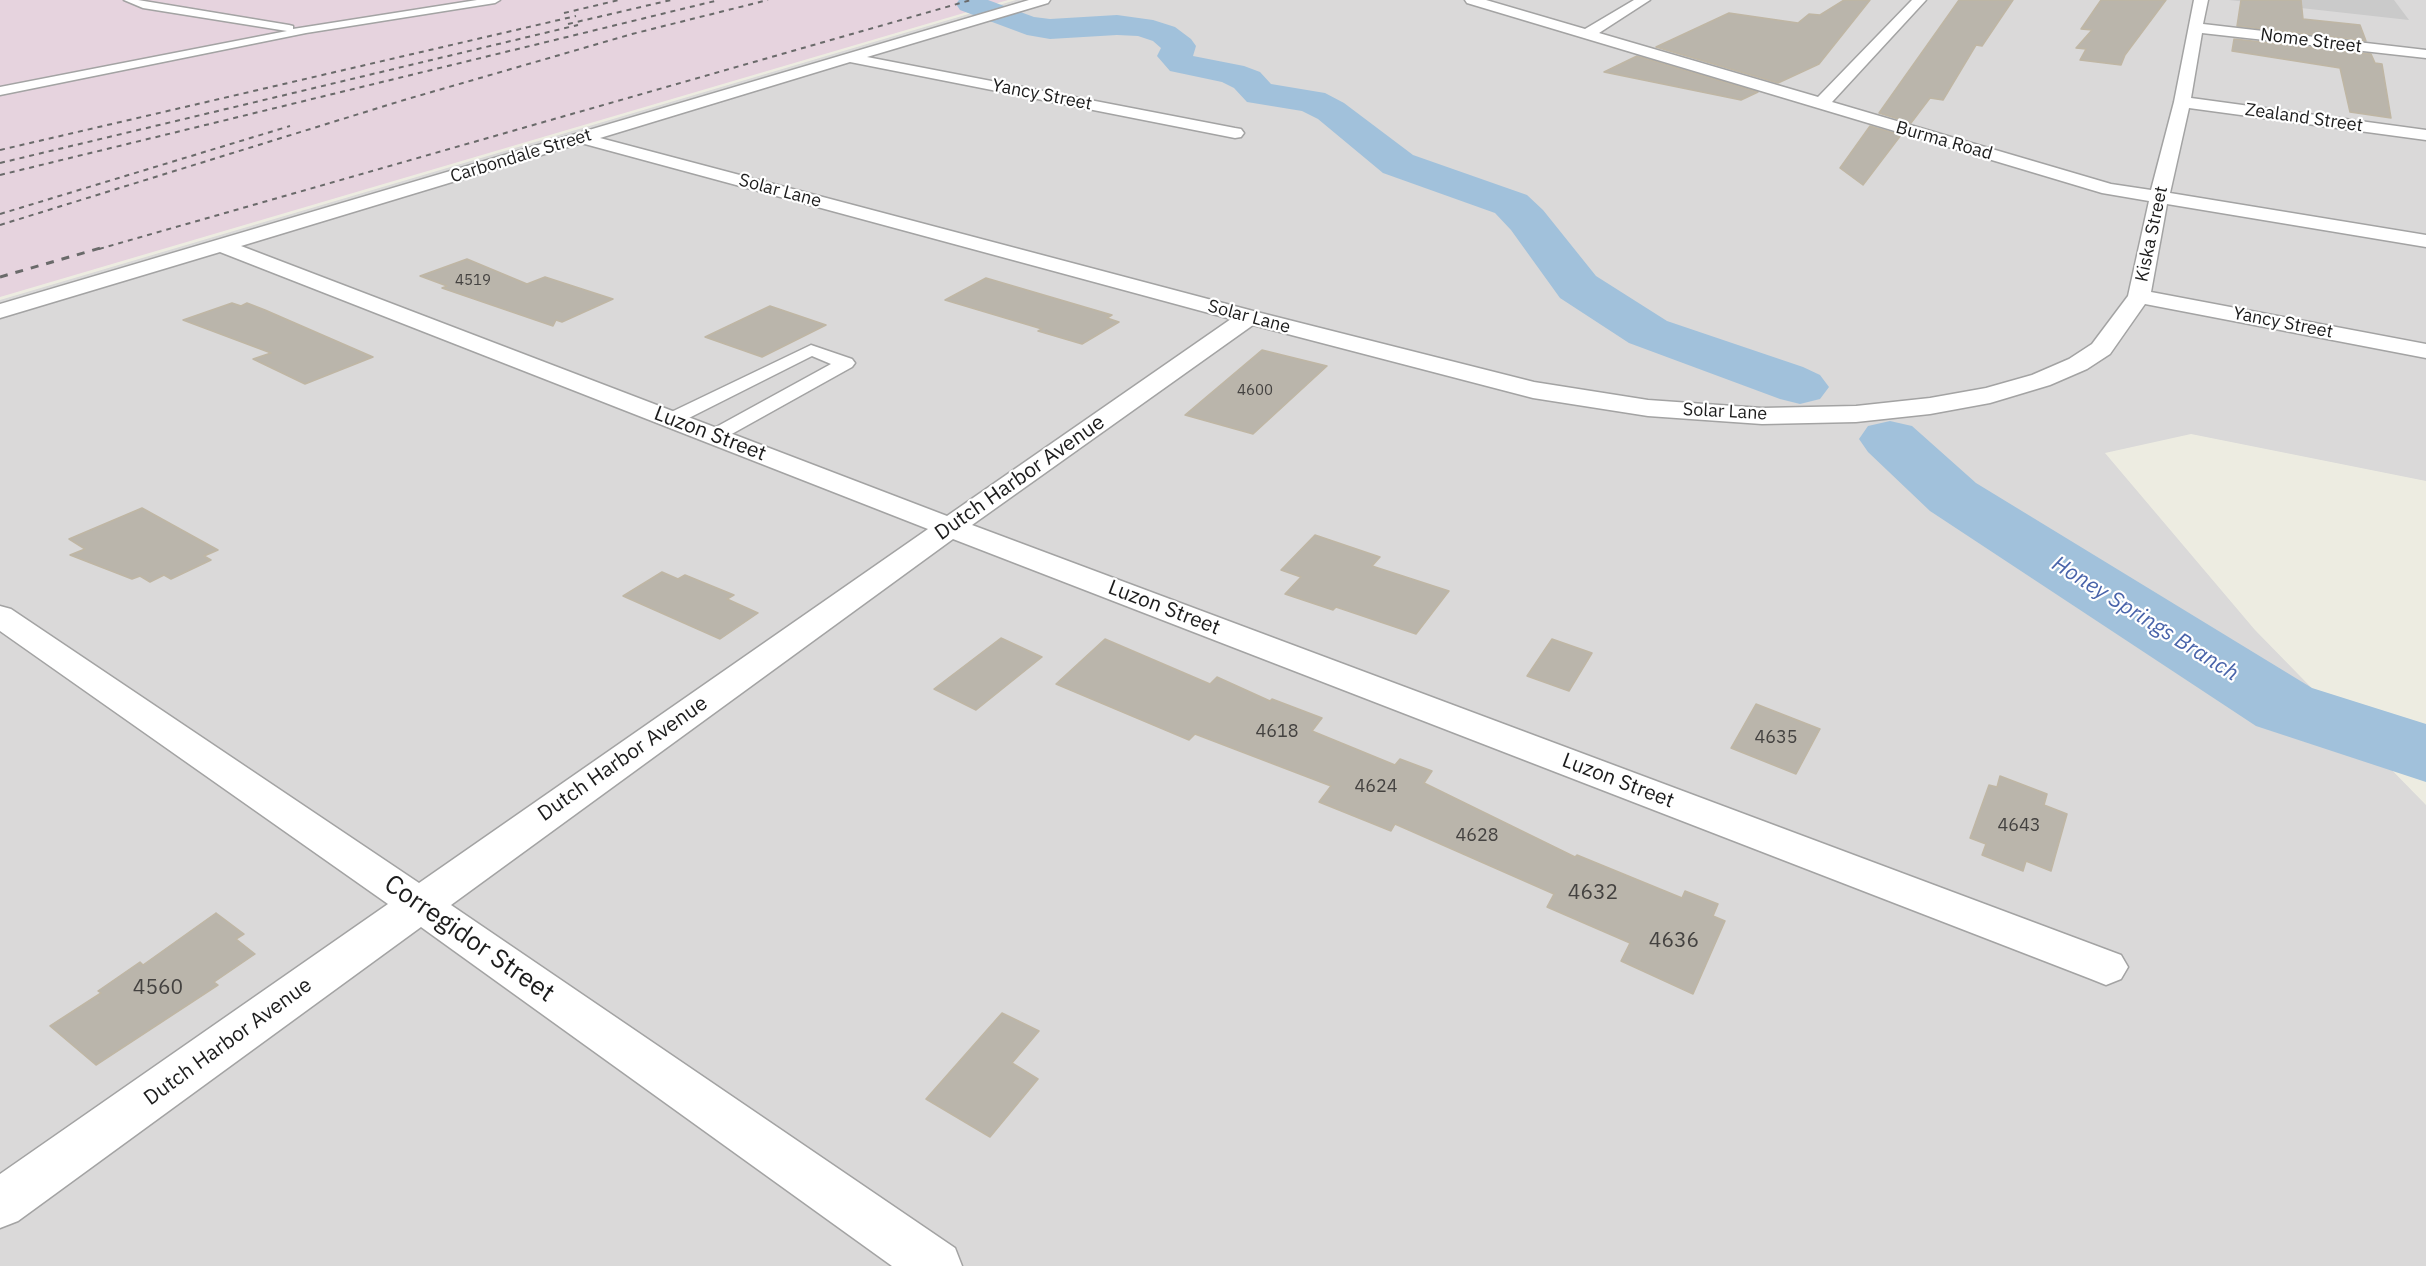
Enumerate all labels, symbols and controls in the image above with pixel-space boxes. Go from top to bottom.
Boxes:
street label: Nome Street [2259,24,2363,58]
street label: Yancy Street [990,75,1094,115]
street label: Zealand Street [2244,99,2364,137]
street label: Burma Road [1893,117,1995,165]
street label: Carbondale Street [448,124,594,188]
street label: Solar Lane [736,170,824,212]
street label: Kiska Street [2131,184,2173,284]
house number: 4519 [455,272,491,290]
street label: Solar Lane [1205,296,1293,338]
street label: Yancy Street [2231,303,2335,343]
house number: 4600 [1237,382,1273,400]
street label: Solar Lane [1682,399,1768,425]
street label: Luzon Street [650,401,770,467]
street label: Dutch Harbor Avenue [930,410,1110,546]
water label: Honey Springs Branch [2047,551,2243,687]
street label: Luzon Street [1104,575,1224,641]
street label: Dutch Harbor Avenue [533,691,713,827]
house number: 4618 [1255,721,1299,743]
house number: 4635 [1754,727,1798,749]
street label: Luzon Street [1558,748,1678,814]
house number: 4624 [1354,776,1398,798]
house number: 4643 [1997,815,2041,837]
house number: 4628 [1455,825,1499,847]
street label: Corregidor Street [378,869,560,1009]
house number: 4632 [1568,880,1618,906]
house number: 4636 [1649,928,1699,954]
street label: Dutch Harbor Avenue [139,973,317,1111]
house number: 4560 [133,975,183,1001]

